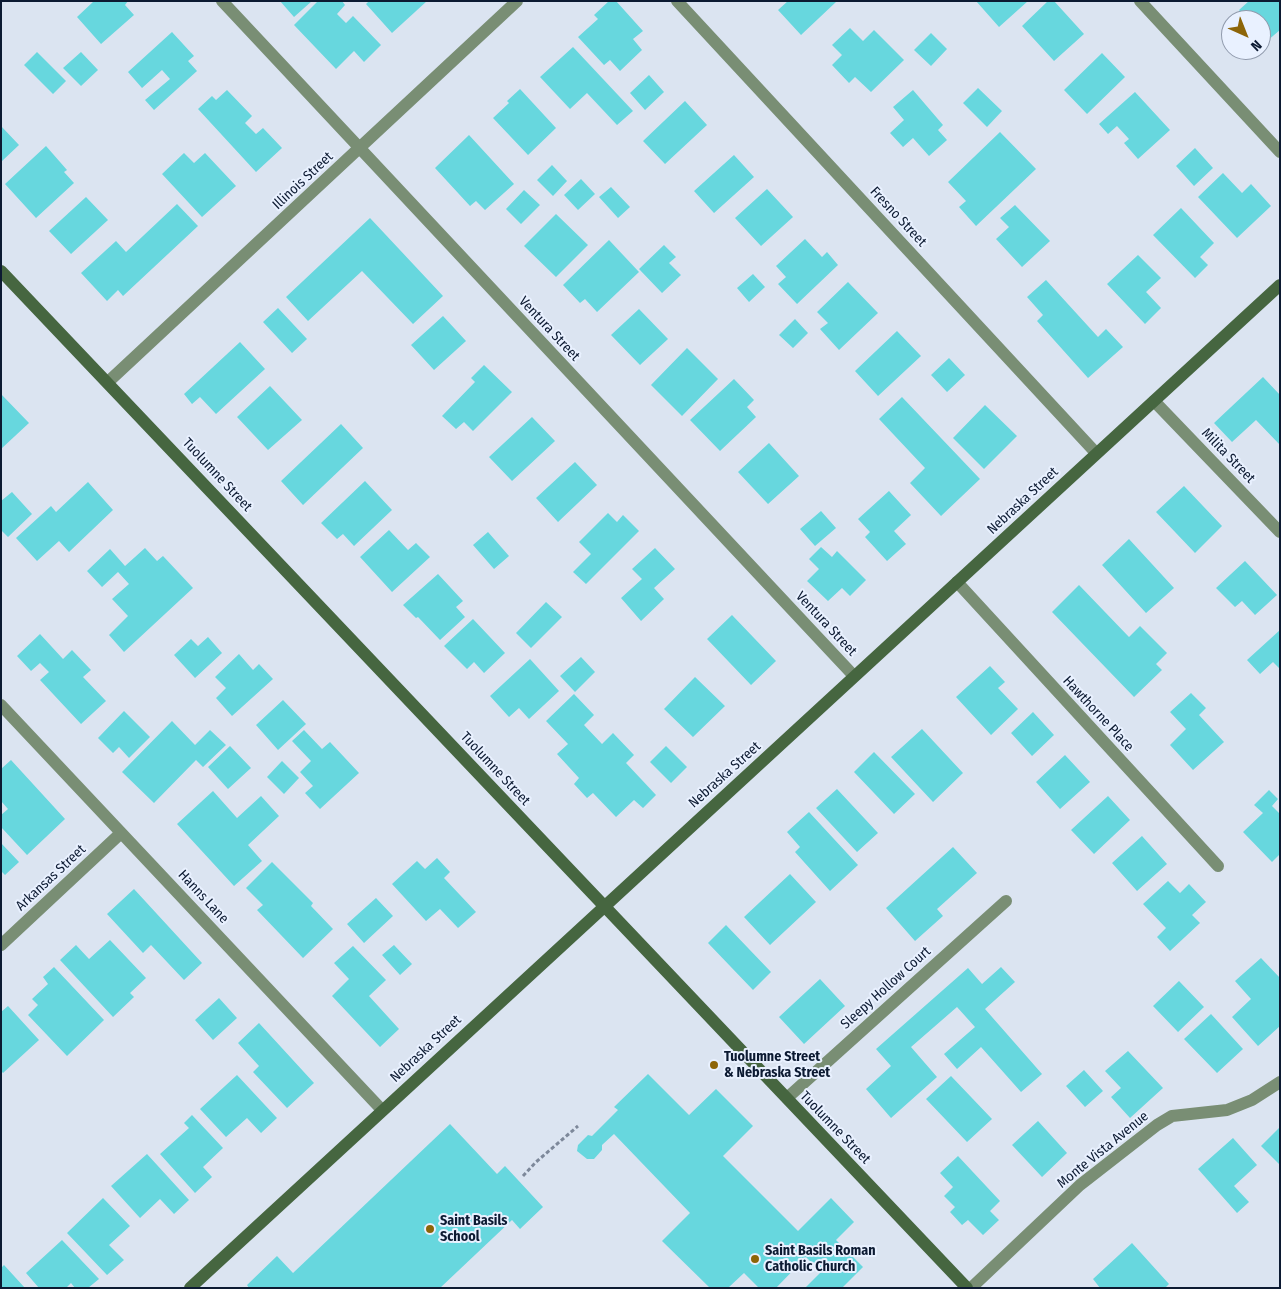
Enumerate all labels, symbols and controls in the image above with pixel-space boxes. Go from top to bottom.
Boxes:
north arrow [1221,10,1271,60]
text: N [1247,36,1265,54]
street label: Illinois Street [269,149,337,213]
street label: Fresno Street [866,184,930,250]
street label: Ventura Street [515,293,583,365]
street label: Milita Street [1198,425,1258,487]
street label: Tuolumne Street [179,435,255,515]
street label: Nebraska Street [984,464,1062,538]
street label: Ventura Street [792,588,860,660]
street label: Hawthorne Place [1059,673,1137,755]
street label: Tuolumne Street [457,729,533,809]
street label: Nebraska Street [686,738,764,812]
street label: Arkansas Street [13,841,89,915]
street label: Hanns Lane [174,867,232,927]
street label: Sleepy Hollow Court [838,943,934,1033]
street label: Nebraska Street [387,1012,465,1086]
place label: Tuolumne Street & Nebraska Street [724,1049,830,1082]
marker: Tuolumne Street & Nebraska Street [708,1059,720,1071]
street label: Tuolumne Street [796,1088,874,1168]
street label: Monte Vista Avenue [1054,1108,1152,1192]
place label: Saint Basils School [440,1213,507,1246]
marker: Saint Basils School [424,1223,436,1235]
place label: Saint Basils Roman Catholic Church [765,1243,875,1276]
marker: Saint Basils Roman Catholic Church [749,1253,761,1265]

